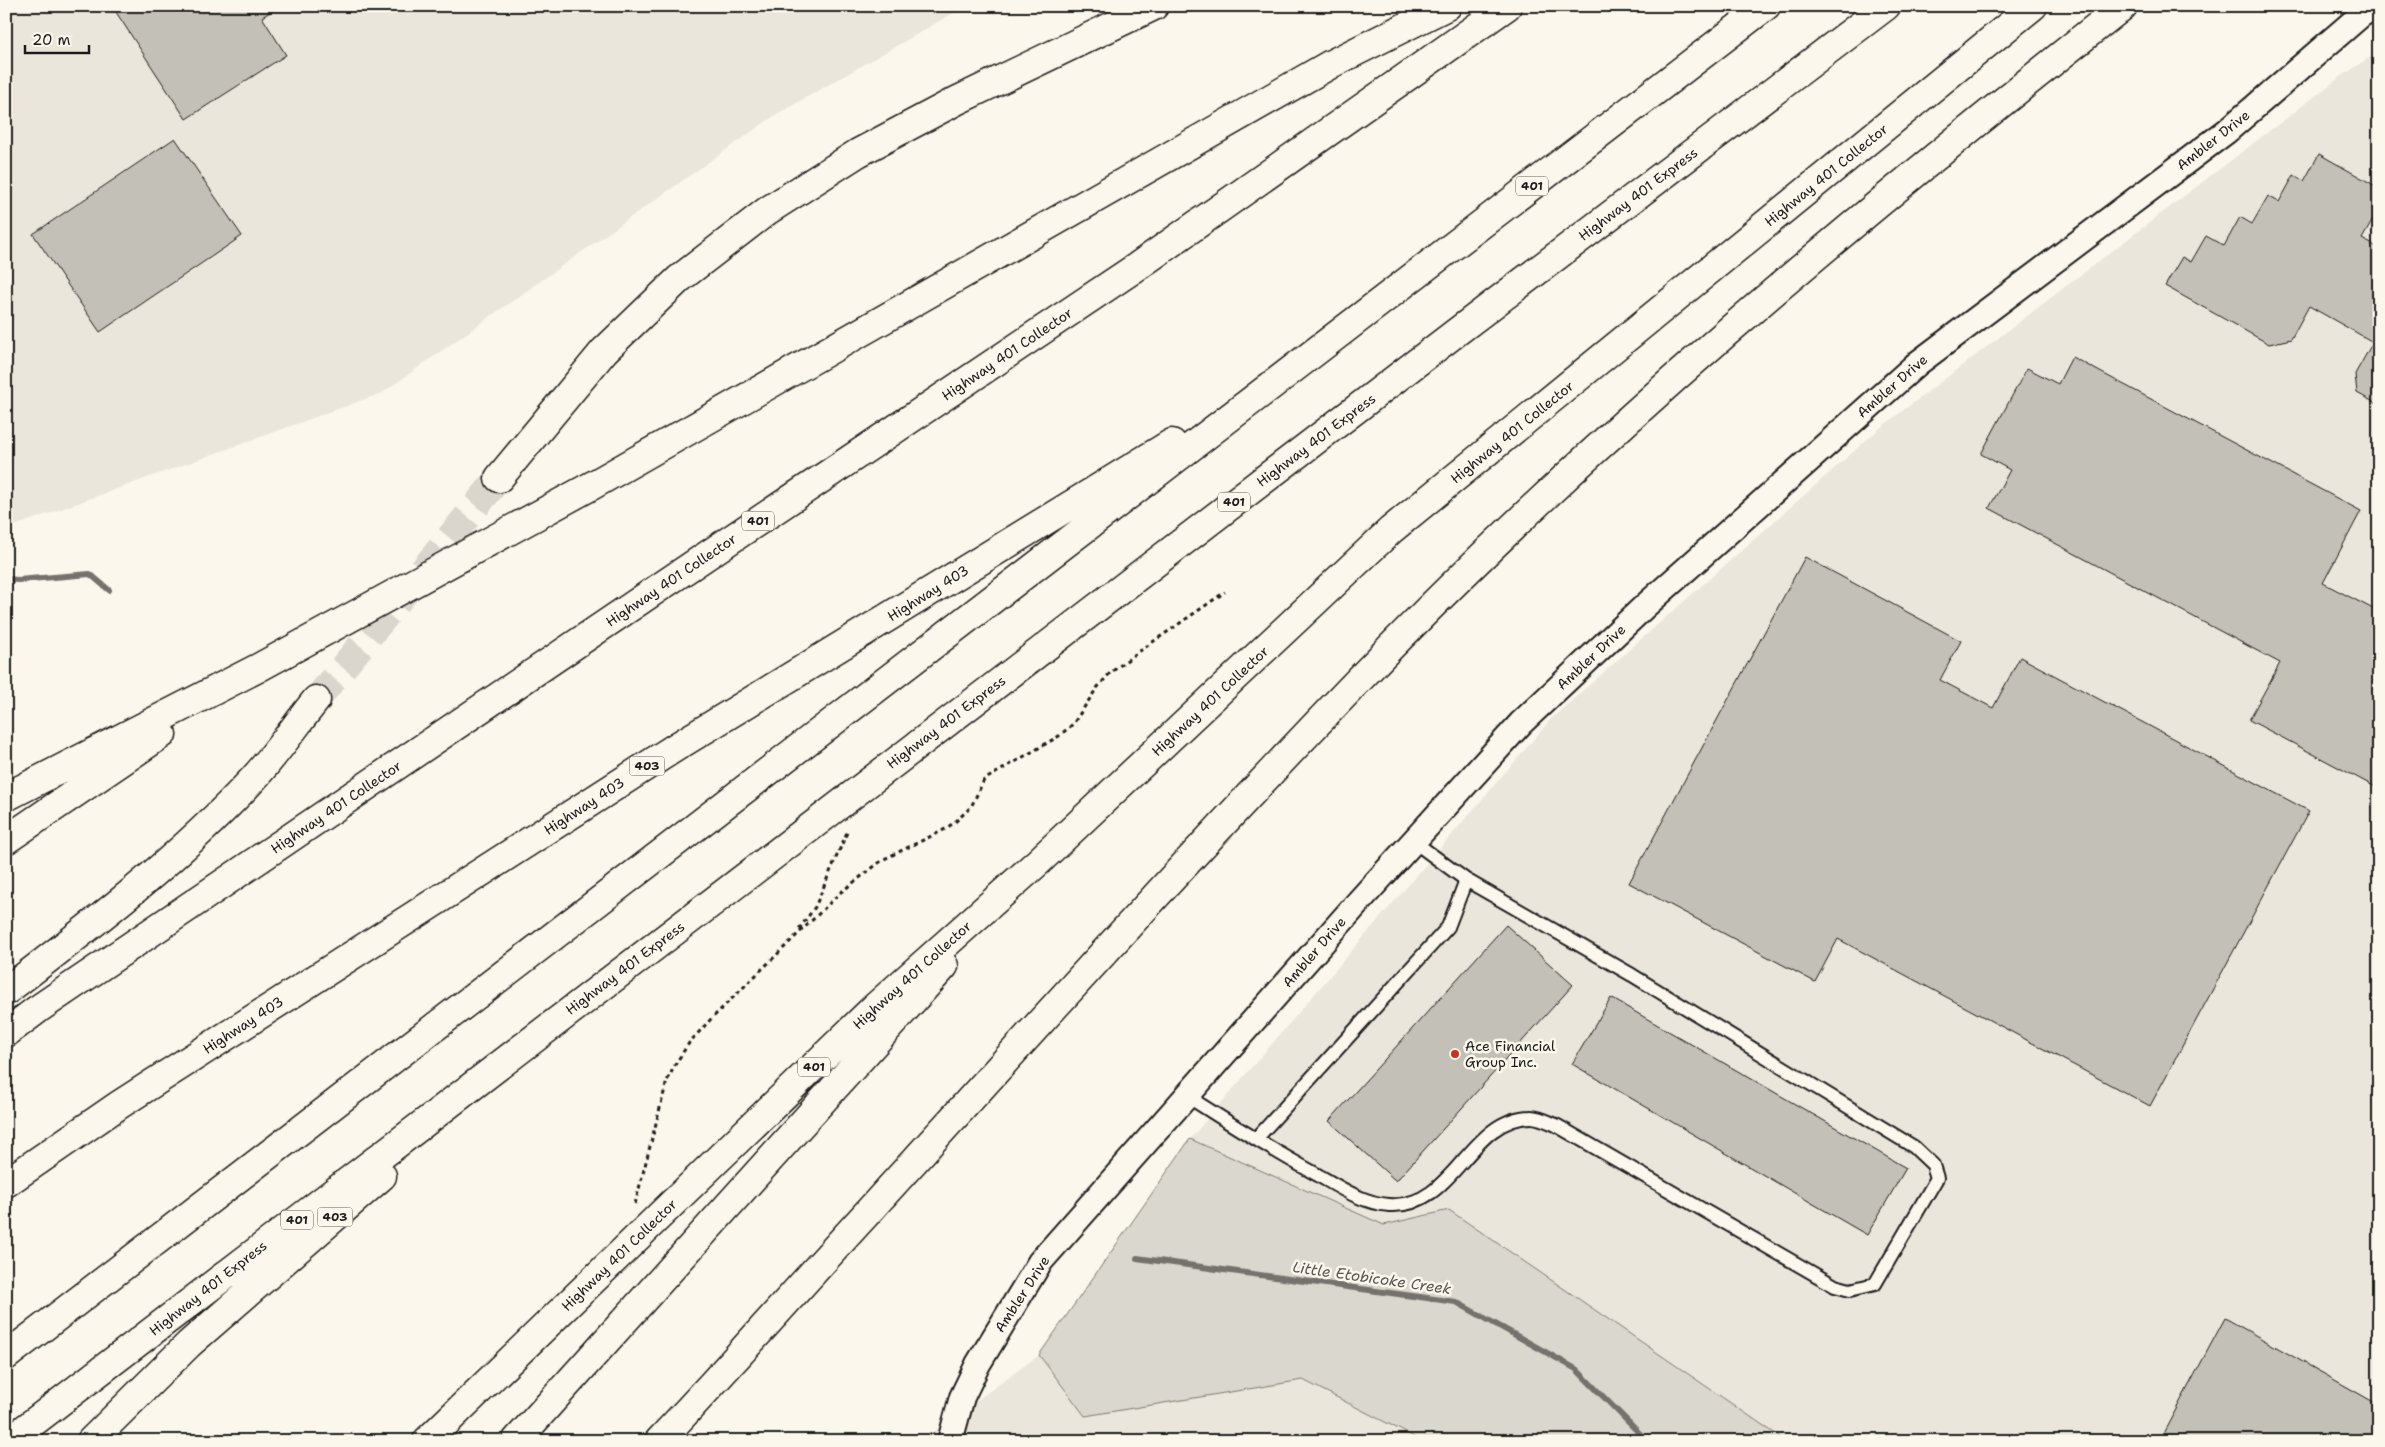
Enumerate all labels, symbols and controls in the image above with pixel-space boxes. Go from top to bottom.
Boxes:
scale bar [25,22,89,54]
text: 20 m [32,30,71,50]
street label: Ambler Drive [2173,106,2253,174]
street label: Highway 401 Collector [1761,119,1892,230]
street label: Highway 401 Express [1575,143,1701,245]
road number: 401 [1516,177,1548,196]
street label: Highway 401 Collector [938,303,1076,404]
street label: Ambler Drive [1853,350,1931,422]
street label: Highway 401 Collector [1447,376,1578,487]
street label: Highway 401 Express [1253,389,1379,491]
road number: 401 [1218,492,1250,512]
road number: 401 [742,512,774,530]
street label: Highway 401 Collector [602,529,740,630]
street label: Highway 403 [884,561,972,625]
street label: Ambler Drive [1553,620,1629,694]
street label: Highway 401 Collector [1148,642,1273,760]
street label: Highway 401 Express [883,671,1009,773]
street label: Highway 401 Collector [267,756,405,857]
road number: 403 [630,756,664,776]
street label: Highway 403 [540,773,628,839]
street label: Ambler Drive [1278,913,1350,991]
street label: Highway 401 Express [562,917,688,1019]
street label: Highway 401 Collector [849,917,975,1033]
street label: Highway 403 [199,992,287,1058]
place label: Ace Financial Group Inc. [1465,1037,1556,1071]
marker: Ace Financial Group Inc. [1449,1048,1461,1060]
road number: 401 [798,1058,830,1076]
street label: Highway 401 Collector [557,1195,681,1315]
road number: 403 [318,1208,352,1226]
road number: 401 [281,1210,313,1230]
street label: Highway 401 Express [145,1236,271,1340]
street label: Ambler Drive [991,1252,1054,1336]
water label: Little Etobicoke Creek [1291,1257,1453,1299]

